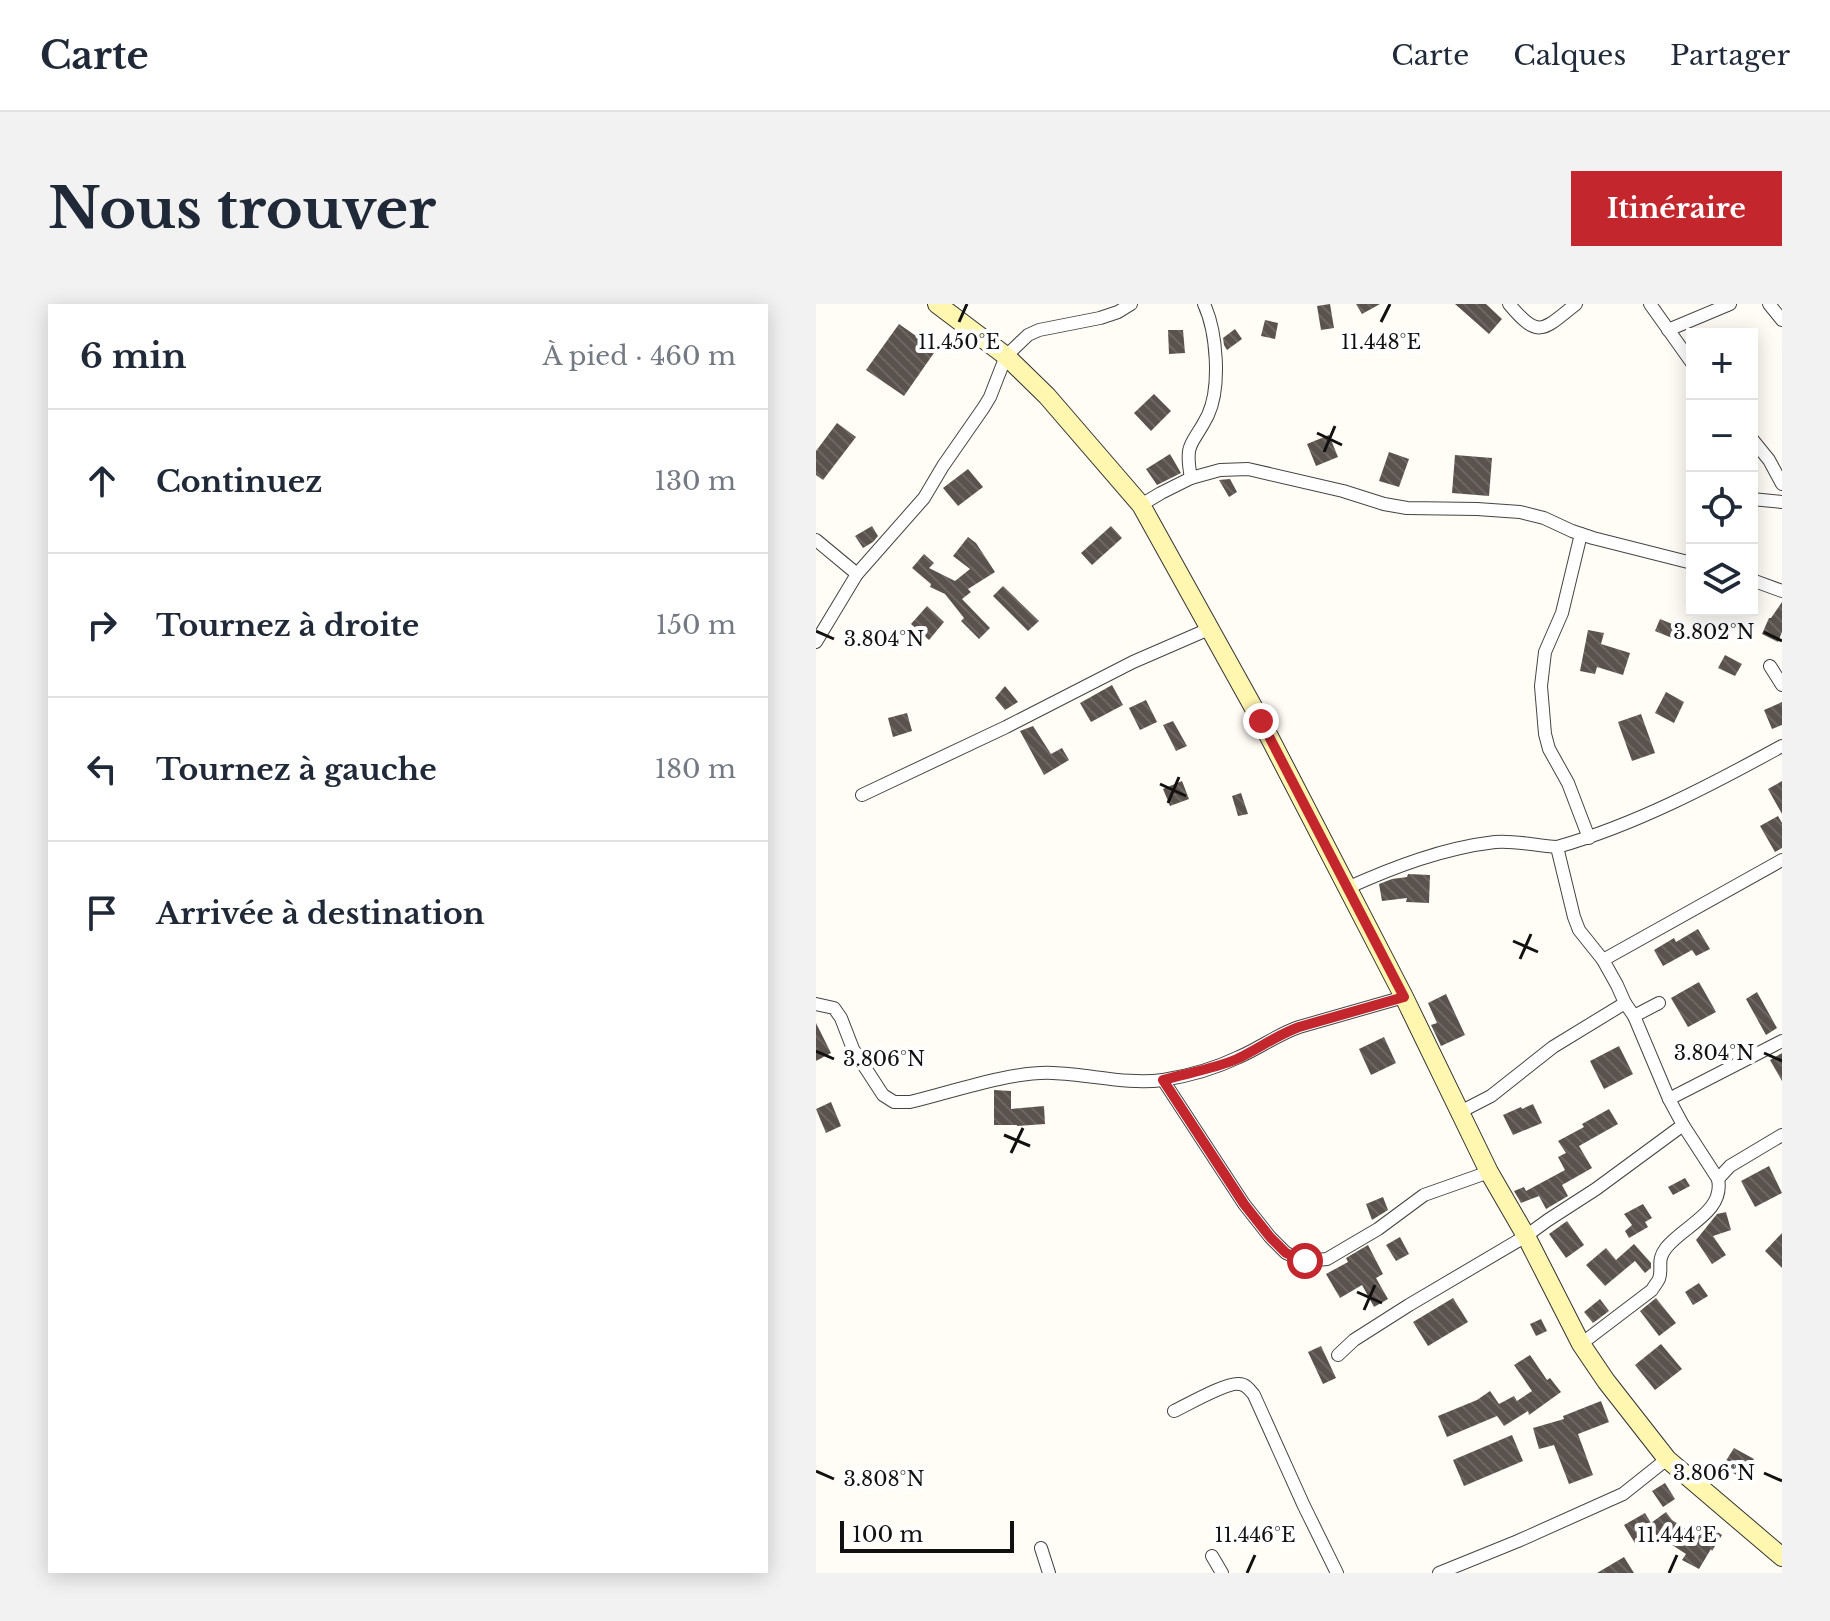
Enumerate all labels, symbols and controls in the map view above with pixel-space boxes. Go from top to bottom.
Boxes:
text: Carte [40,32,149,79]
text: Carte [1391,38,1469,73]
text: Calques [1513,38,1626,73]
text: Partager [1670,38,1790,73]
button: Itinéraire [1571,171,1782,246]
text: Nous trouver [48,174,436,243]
map controls [1686,328,1758,616]
button: + [1686,328,1758,400]
text: 11.450°E [918,330,1000,354]
text: 11.448°E [1341,330,1421,354]
text: 6 min [80,335,187,377]
text: À pied · 460 m [542,340,736,372]
button: − [1686,400,1758,472]
icon: ahead [80,459,124,503]
text: Continuez [156,463,322,500]
text: 130 m [654,465,736,497]
button: locate [1686,472,1758,544]
button: layers [1686,544,1758,616]
icon: right [80,603,124,647]
text: Tournez à droite [156,607,419,644]
text: 150 m [656,609,736,641]
text: 3.802°N [1673,620,1755,644]
text: 3.804°N [844,627,924,651]
route end [1243,703,1279,739]
icon: left [80,747,124,791]
text: Tournez à gauche [156,751,437,788]
text: 180 m [655,753,736,785]
icon: arrive [80,891,124,935]
text: Arrivée à destination [156,895,485,932]
text: 3.804°N [1674,1041,1754,1065]
text: 3.806°N [843,1047,925,1071]
route start [1287,1243,1323,1279]
text: 3.806°N [1673,1461,1755,1485]
text: 3.808°N [843,1467,925,1491]
scale bar [840,1517,1014,1553]
text: 100 m [852,1521,923,1548]
text: 11.446°E [1215,1523,1295,1547]
text: 11.444°E [1637,1523,1717,1547]

